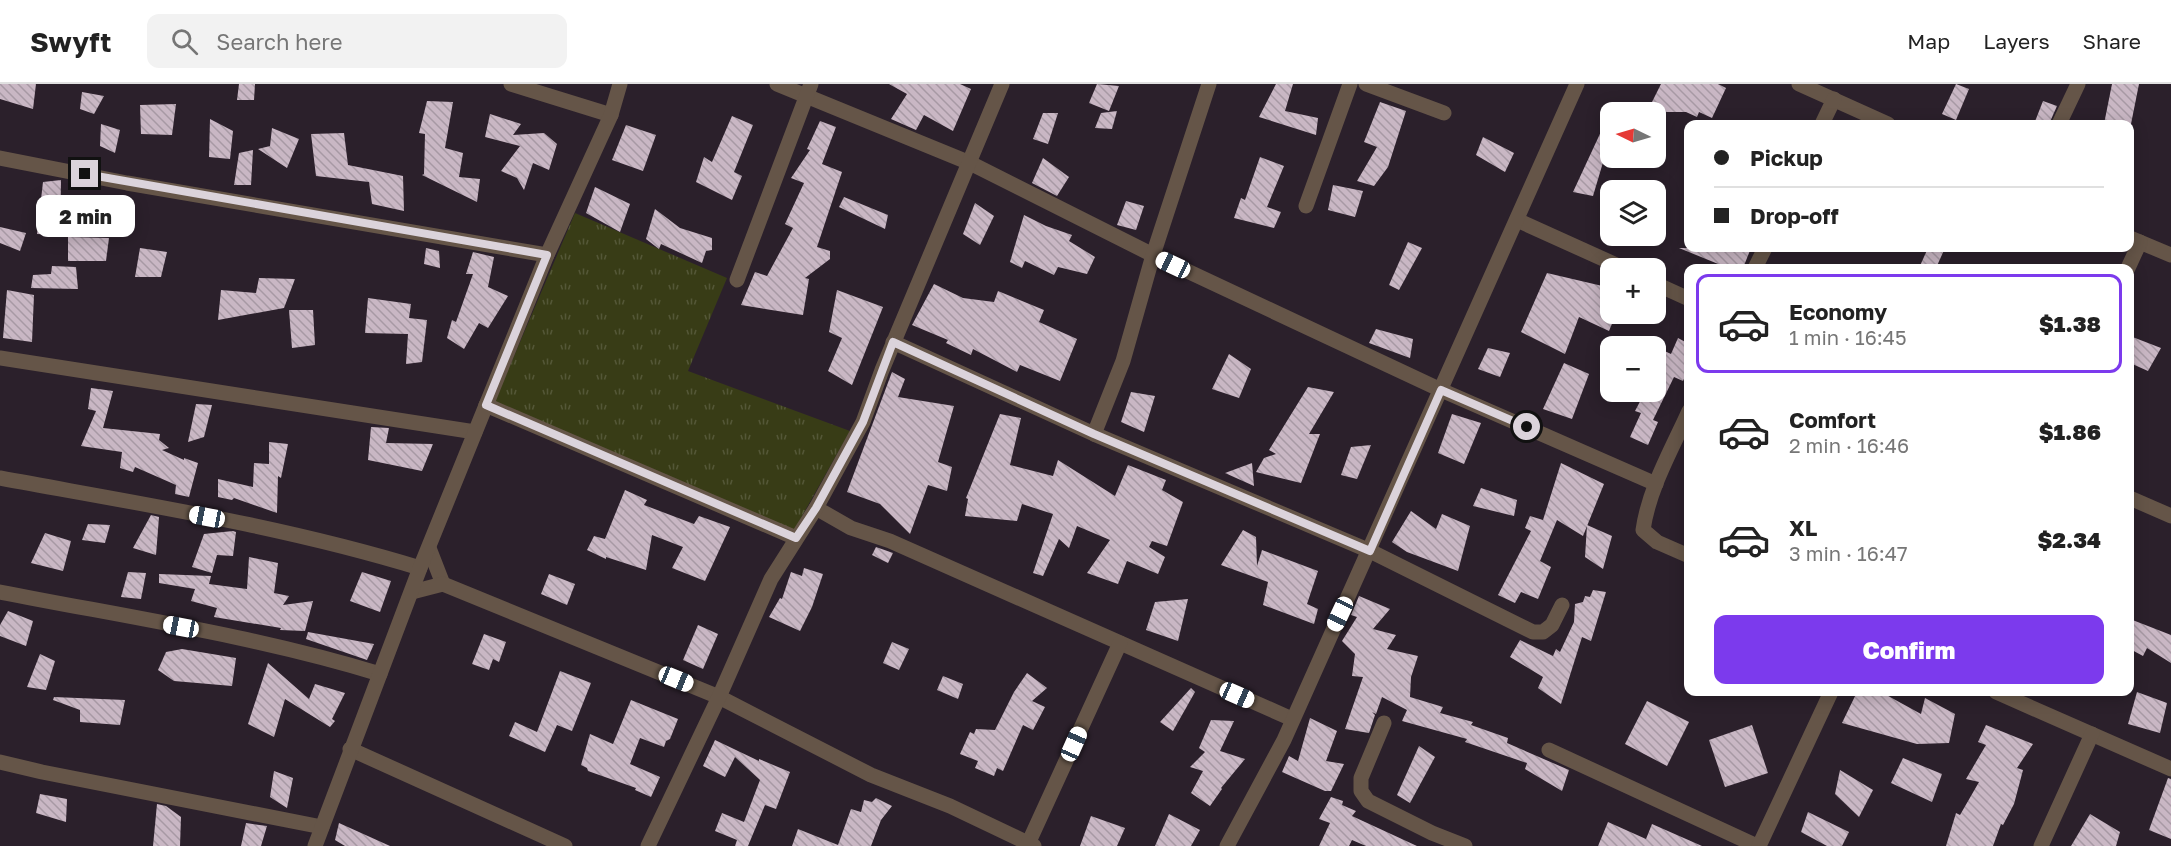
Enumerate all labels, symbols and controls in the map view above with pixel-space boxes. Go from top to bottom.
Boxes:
search box [147,14,567,68]
text: Swyft [30,25,111,58]
icon: search [168,25,201,58]
text: Search here [216,28,342,55]
text: Map [1907,28,1950,54]
text: Layers [1983,28,2050,54]
text: Share [2083,28,2141,54]
north arrow [1600,102,1666,168]
map controls [1600,102,1666,402]
text: Pickup [1750,144,1823,171]
route end [71,160,98,187]
button: layers [1600,180,1666,246]
callout: 2 min [36,195,134,237]
text: Drop-off [1750,202,1839,229]
text: 2 min [59,204,112,228]
car [1153,249,1193,281]
button: + [1600,258,1666,324]
icon: car [1717,297,1771,351]
text: Economy [1789,298,1887,325]
text: $1.38 [2039,310,2101,337]
text: 1 min · 16:45 [1789,325,1907,349]
button: − [1600,336,1666,402]
icon: car [1717,405,1771,459]
text: Comfort [1789,406,1876,433]
route start [1513,413,1540,440]
text: $1.86 [2039,418,2101,445]
text: 2 min · 16:46 [1789,433,1909,457]
car [188,505,226,529]
icon: car [1717,513,1771,567]
text: XL [1789,514,1817,541]
text: $2.34 [2038,526,2101,553]
text: 3 min · 16:47 [1789,541,1908,565]
car [1324,594,1356,634]
car [162,615,200,639]
button: Confirm [1714,615,2104,684]
car [656,664,696,694]
car [1217,679,1257,711]
car [1058,724,1090,764]

